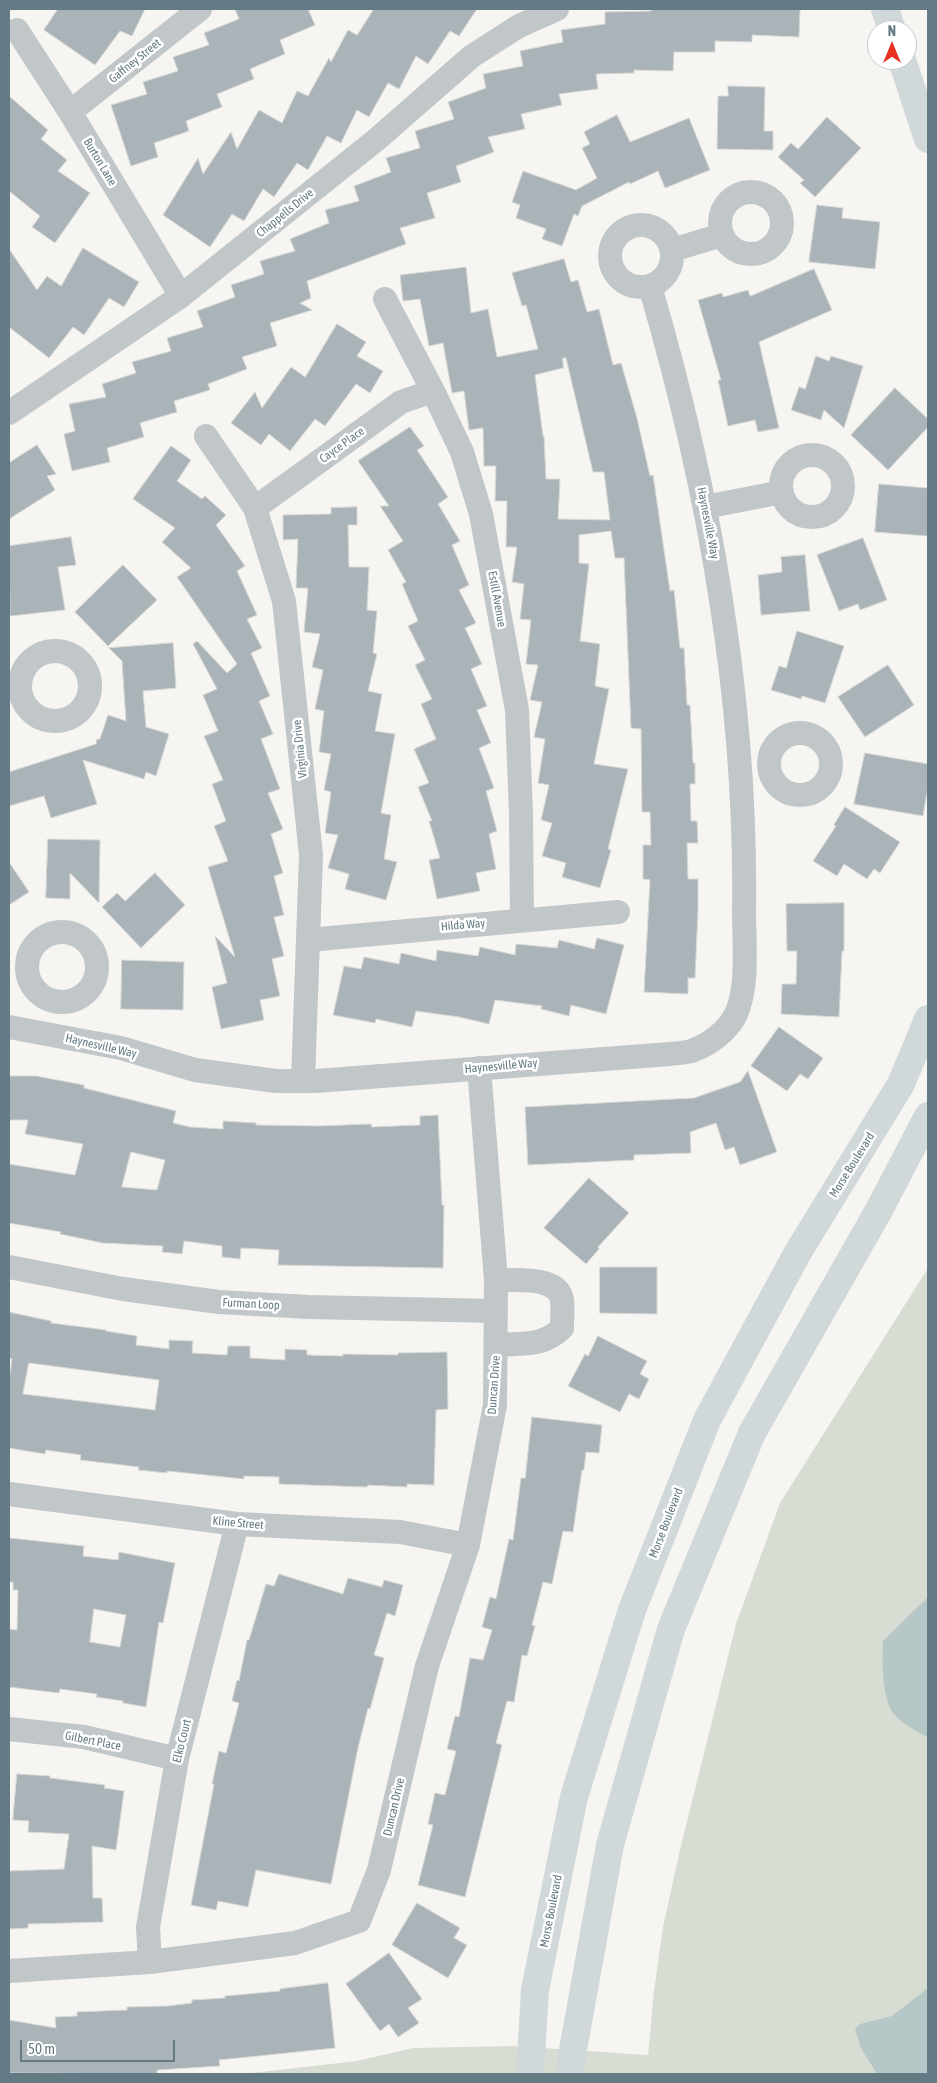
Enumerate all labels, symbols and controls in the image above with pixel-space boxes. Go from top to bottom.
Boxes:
north arrow [867,20,917,70]
text: N [888,23,896,39]
street label: Gaffney Street [106,36,164,86]
street label: Burton Lane [80,136,120,188]
street label: Chappells Drive [254,186,316,240]
street label: Cayce Place [317,424,367,466]
street label: Haynesville Way [694,486,722,560]
street label: Estill Avenue [485,570,509,628]
street label: Virginia Drive [290,719,310,779]
street label: Hilda Way [440,916,486,934]
street label: Haynesville Way [64,1031,138,1061]
street label: Haynesville Way [464,1056,538,1076]
street label: Morse Boulevard [826,1130,878,1200]
street label: Furman Loop [222,1295,280,1313]
street label: Duncan Drive [485,1355,503,1415]
street label: Morse Boulevard [646,1486,686,1560]
street label: Kline Street [212,1514,264,1532]
street label: Elko Court [170,1718,194,1764]
street label: Gilbert Place [64,1729,122,1753]
street label: Duncan Drive [380,1777,408,1837]
street label: Morse Boulevard [537,1873,565,1949]
scale bar [22,2030,178,2062]
text: 50 m [28,2040,55,2057]

